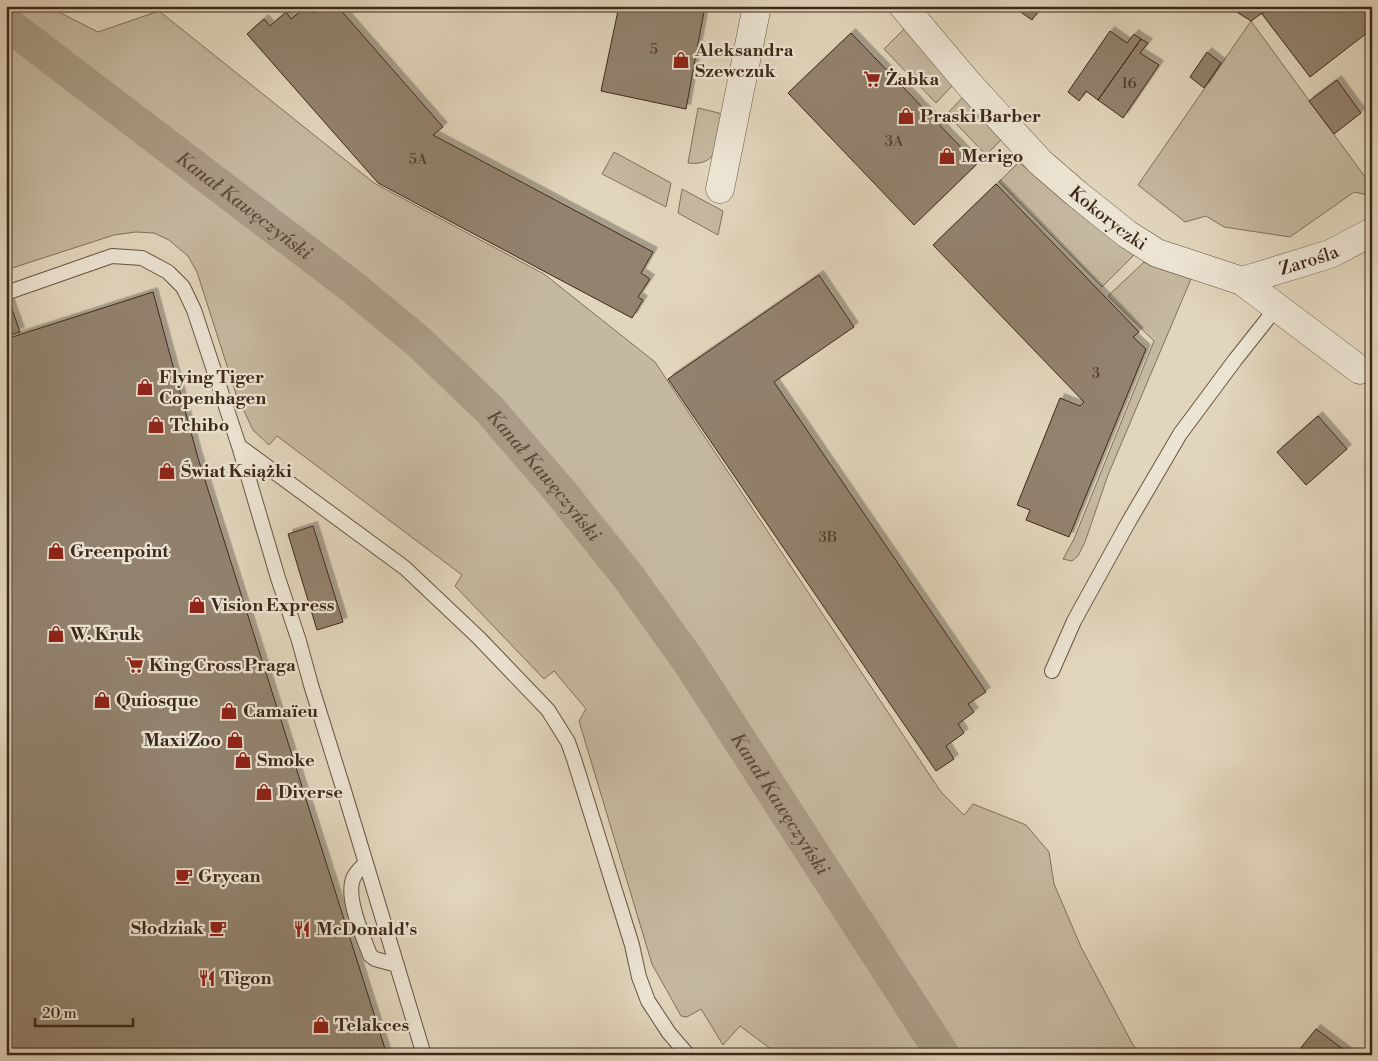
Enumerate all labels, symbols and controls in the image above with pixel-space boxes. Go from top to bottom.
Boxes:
place label: Aleksandra Szewczuk [694,39,794,83]
house number: 5 [650,40,658,59]
shop icon: Aleksandra Szewczuk [671,50,691,70]
place label: Żabka [886,68,940,91]
supermarket icon: Żabka [862,69,882,89]
house number: 16 [1121,74,1137,93]
place label: Praski Barber [920,105,1041,128]
shop icon: Praski Barber [896,106,916,126]
house number: 3A [885,132,904,151]
place label: Merigo [961,145,1023,168]
water label: Kanał Kawęczyński [171,146,317,265]
shop icon: Merigo [937,146,957,166]
house number: 5A [409,150,428,169]
street label: Kokoryczki [1064,181,1151,256]
street label: Zarośla [1277,240,1344,281]
house number: 3 [1092,364,1100,383]
place label: Flying Tiger Copenhagen [159,366,266,410]
shop icon: Flying Tiger Copenhagen [135,377,155,397]
water label: Kanał Kawęczyński [482,405,606,546]
place label: Tchibo [170,414,229,437]
shop icon: Tchibo [146,415,166,435]
place label: Świat Książki [181,460,292,483]
shop icon: Świat Książki [157,461,177,481]
house number: 3B [819,528,837,547]
place label: Greenpoint [70,540,169,563]
shop icon: Greenpoint [46,541,66,561]
place label: Vision Express [210,594,335,617]
shop icon: Vision Express [187,595,207,615]
place label: W. Kruk [69,623,142,646]
shop icon: W. Kruk [46,624,66,644]
place label: King Cross Praga [149,654,296,677]
supermarket icon: King Cross Praga [125,655,145,675]
place label: Quiosque [116,689,199,712]
shop icon: Quiosque [92,690,112,710]
place label: Camaïeu [243,700,318,723]
shop icon: Camaïeu [219,701,239,721]
water label: Kanał Kawęczyński [725,728,835,880]
place label: Maxi Zoo [143,729,221,752]
shop icon: Maxi Zoo [225,730,245,750]
place label: Smoke [257,749,315,772]
shop icon: Smoke [233,750,253,770]
place label: Diverse [278,781,343,804]
shop icon: Diverse [254,782,274,802]
place label: Grycan [198,865,261,888]
cafe icon: Grycan [174,866,194,886]
place label: Słodziak [131,917,205,940]
cafe icon: Słodziak [208,918,228,938]
place label: McDonald's [316,918,417,941]
restaurant icon: McDonald's [292,919,312,939]
place label: Tigon [221,967,272,990]
restaurant icon: Tigon [197,968,217,988]
scale bar [35,996,132,1028]
text: 20 m [42,1004,77,1023]
place label: Telakces [335,1014,409,1037]
shop icon: Telakces [311,1015,331,1035]

